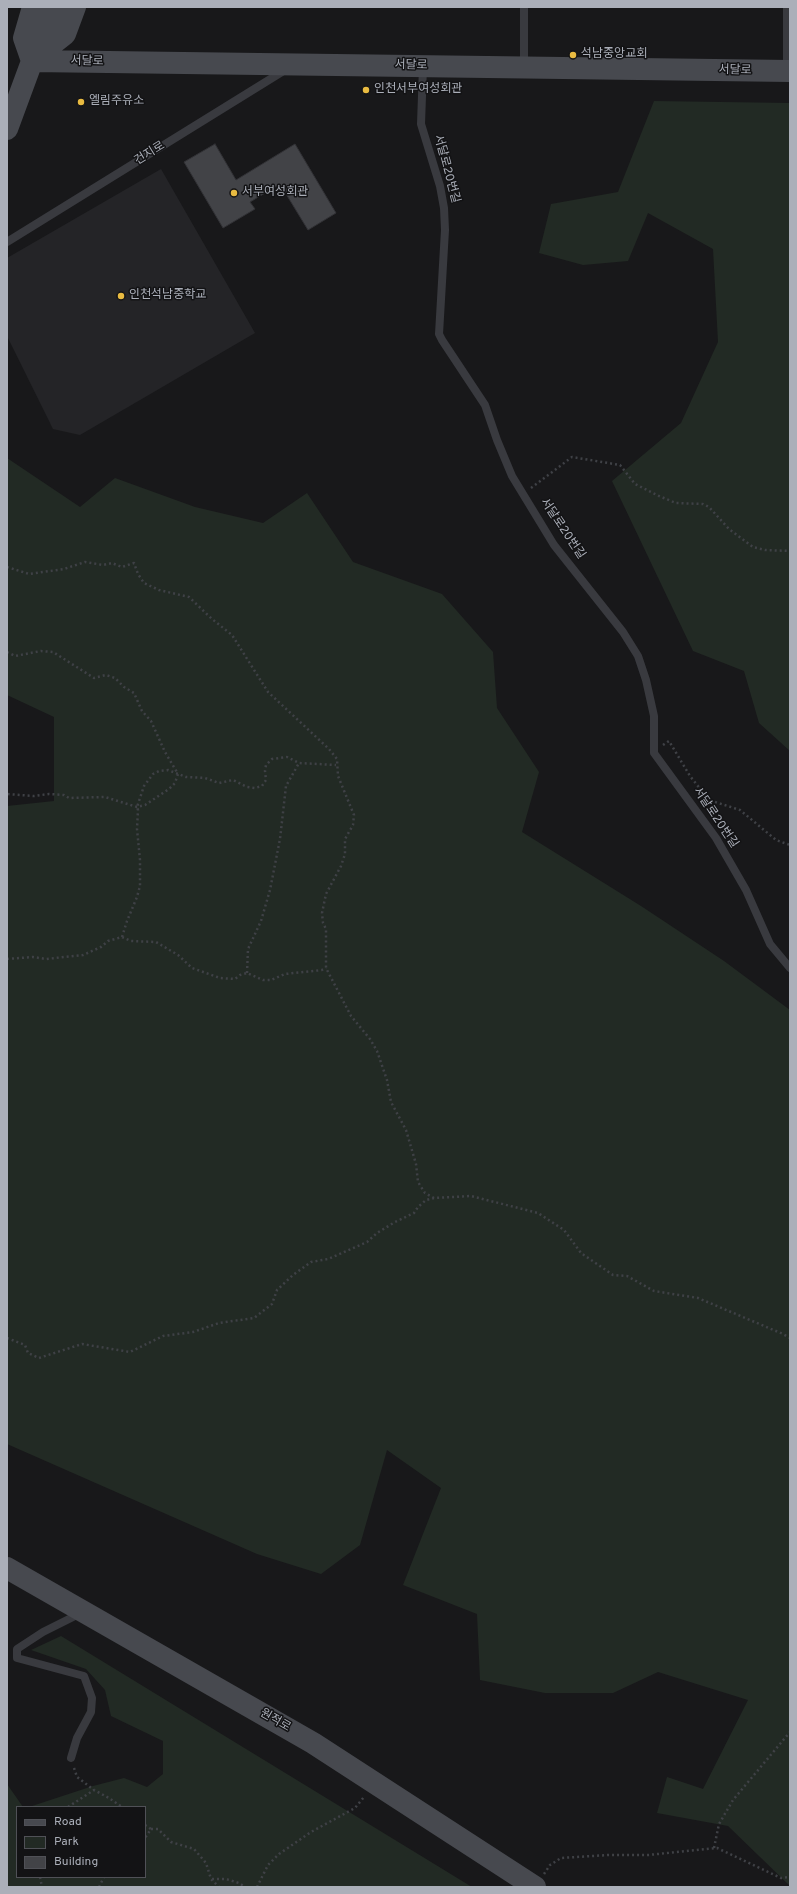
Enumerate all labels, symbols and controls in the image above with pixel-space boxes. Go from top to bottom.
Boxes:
place label: 석남중앙교회 [581,48,647,62]
marker: 석남중앙교회 [568,50,578,60]
street label: 서달로 [70,55,104,69]
street label: 서달로 [394,59,428,73]
street label: 서달로 [718,64,752,78]
place label: 인천서부여성회관 [374,83,462,97]
marker: 인천서부여성회관 [361,85,371,95]
place label: 엘림주유소 [89,95,144,109]
marker: 엘림주유소 [76,97,86,107]
street label: 서달로20번길 [430,133,462,205]
street label: 건지로 [132,139,168,169]
place label: 서부여성회관 [242,186,308,200]
marker: 서부여성회관 [229,188,239,198]
place label: 인천석남중학교 [129,289,206,303]
marker: 인천석남중학교 [116,291,126,301]
street label: 서달로20번길 [536,496,588,562]
street label: 서달로20번길 [689,785,741,851]
street label: 원적로 [257,1706,293,1736]
legend [16,1806,146,1878]
text: Road [54,1814,82,1830]
text: Park [54,1834,79,1850]
text: Building [54,1854,98,1870]

